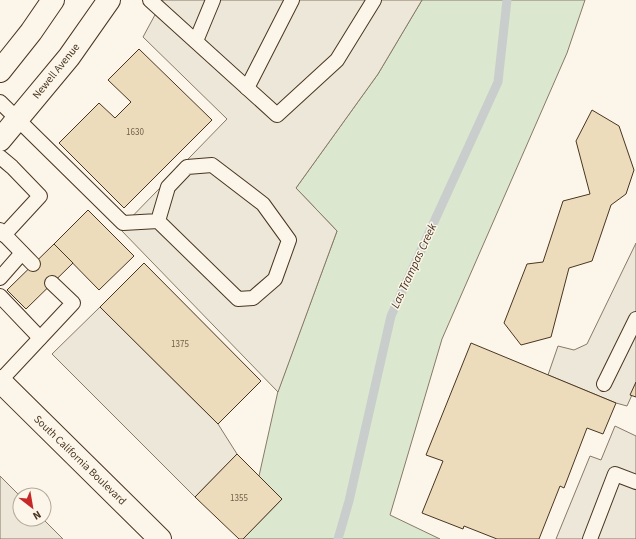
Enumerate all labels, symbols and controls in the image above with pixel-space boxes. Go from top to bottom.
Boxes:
street label: Newell Avenue [29,40,83,102]
house number: 1630 [126,126,144,139]
water label: Las Trampas Creek [387,220,441,311]
house number: 1375 [171,338,189,351]
street label: South California Boulevard [30,412,130,508]
north arrow [12,487,52,527]
house number: 1355 [230,492,248,505]
text: N [30,507,44,523]

